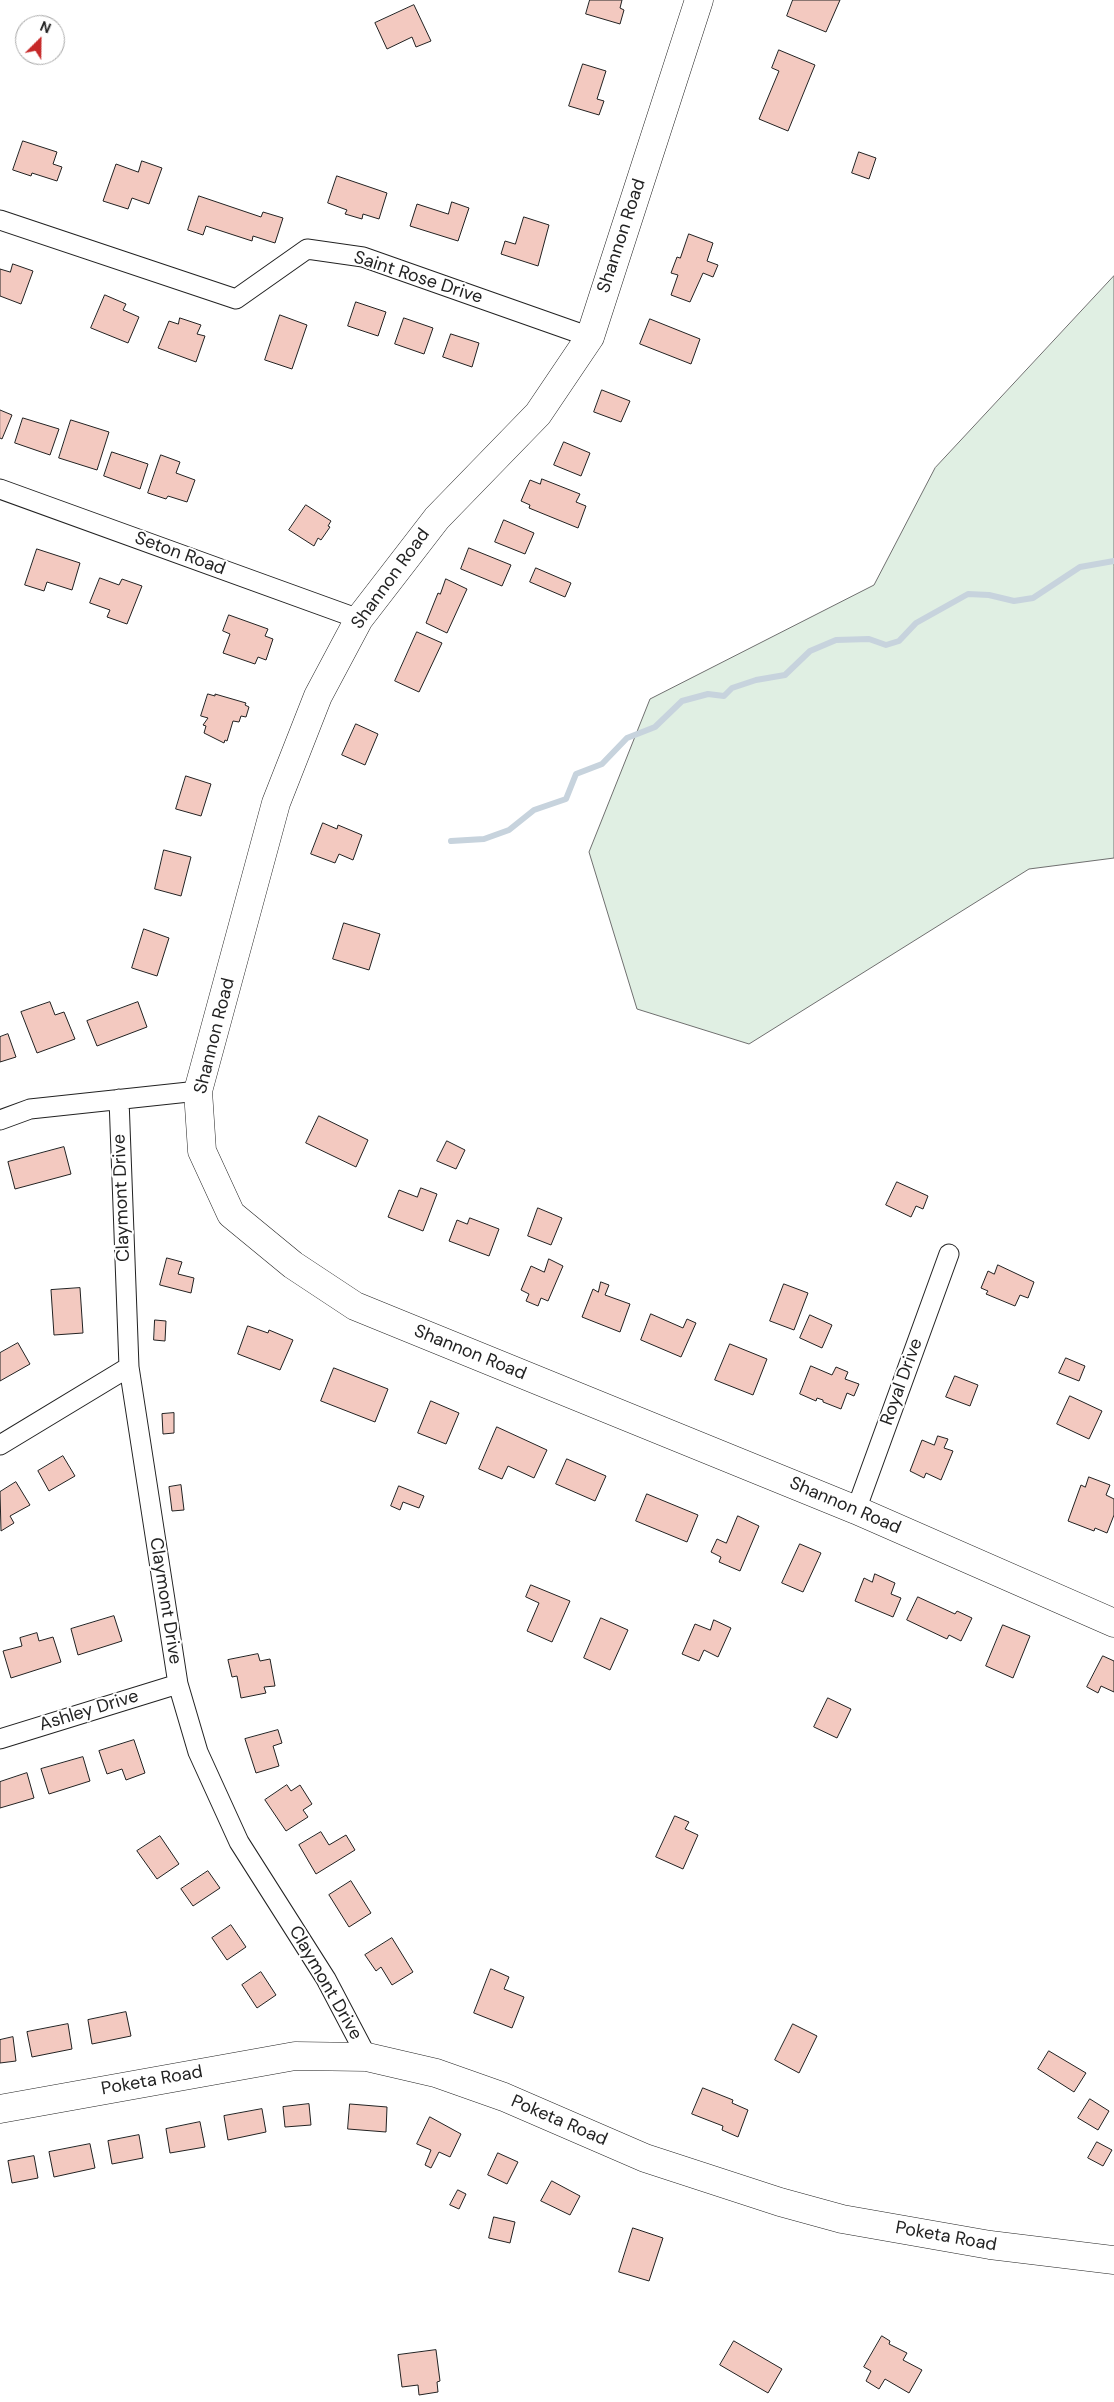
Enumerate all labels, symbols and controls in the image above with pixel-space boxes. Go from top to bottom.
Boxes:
north arrow [15,15,65,65]
text: N [37,17,54,37]
street label: Shannon Road [593,176,651,296]
street label: Saint Rose Drive [351,247,485,309]
street label: Shannon Road [347,525,435,633]
street label: Seton Road [132,528,228,580]
street label: Shannon Road [190,976,240,1096]
street label: Claymont Drive [109,1134,135,1262]
street label: Shannon Road [411,1321,529,1385]
street label: Royal Drive [876,1336,928,1428]
street label: Shannon Road [786,1473,904,1539]
street label: Claymont Drive [144,1536,186,1666]
street label: Ashley Drive [37,1686,141,1736]
street label: Claymont Drive [284,1922,366,2044]
street label: Poketa Road [100,2061,204,2101]
street label: Poketa Road [508,2091,610,2151]
street label: Poketa Road [894,2217,998,2257]

